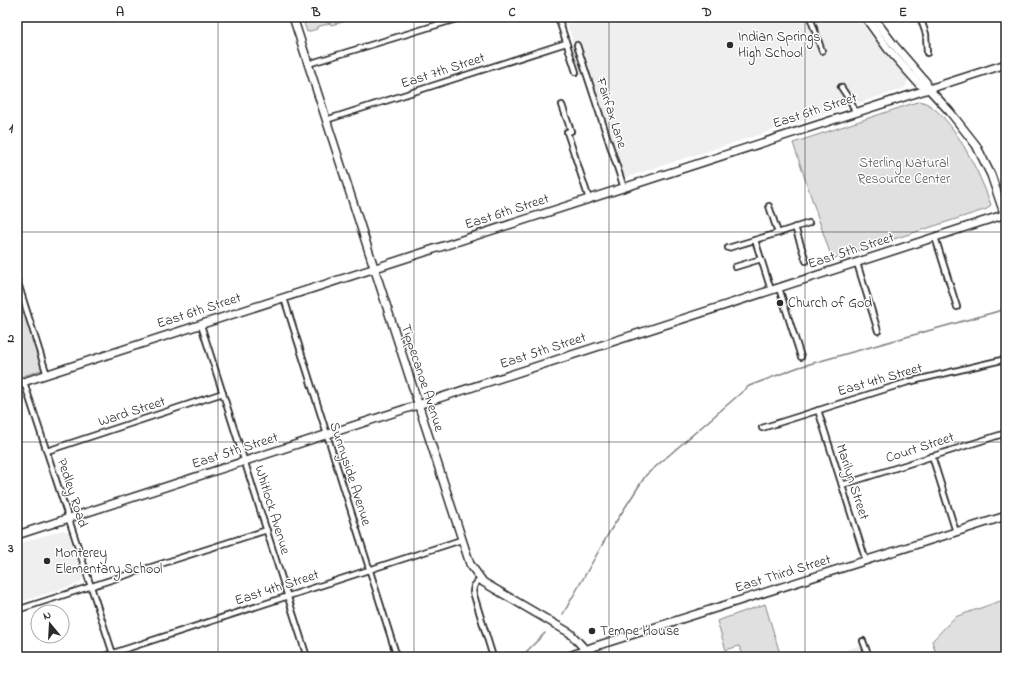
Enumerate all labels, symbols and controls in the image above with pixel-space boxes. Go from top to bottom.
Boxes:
text: A [116,3,124,22]
text: B [311,3,321,22]
text: C [508,3,516,22]
text: D [701,3,712,22]
text: E [899,3,907,22]
place label: Indian Springs High School [738,27,820,65]
marker: Indian Springs High School [725,40,735,50]
street label: East 7th Street [398,47,488,94]
street label: Fairfax Lane [589,74,633,152]
street label: East 6th Street [770,87,860,135]
text: 1 [9,119,14,138]
park label: Sterling Natural Resource Center [858,153,951,190]
street label: East 6th Street [462,188,552,236]
street label: East 5th Street [805,227,897,275]
street label: East 6th Street [154,287,244,335]
place label: Church of God [788,293,872,314]
marker: Church of God [775,298,785,308]
street label: Tippecanoe Avenue [395,322,449,435]
street label: East 5th Street [497,327,589,375]
text: 2 [7,329,15,348]
street label: East 4th Street [835,358,925,402]
street label: Ward Street [96,391,169,433]
street label: Sunnyside Avenue [322,420,377,529]
street label: East 5th Street [189,427,281,475]
street label: Court Street [883,427,957,469]
street label: Marilyn Street [829,441,874,523]
street label: Pedley Road [50,456,93,531]
street label: Whitlock Avenue [248,463,296,558]
text: 3 [7,539,14,558]
place label: Monterey Elementary School [55,543,162,581]
street label: East Third Street [732,549,834,599]
marker: Monterey Elementary School [42,556,52,566]
street label: East 4th Street [232,564,322,611]
north arrow [30,604,70,644]
text: N [41,607,53,624]
place label: Tempe House [600,621,680,642]
marker: Tempe House [587,626,597,636]

